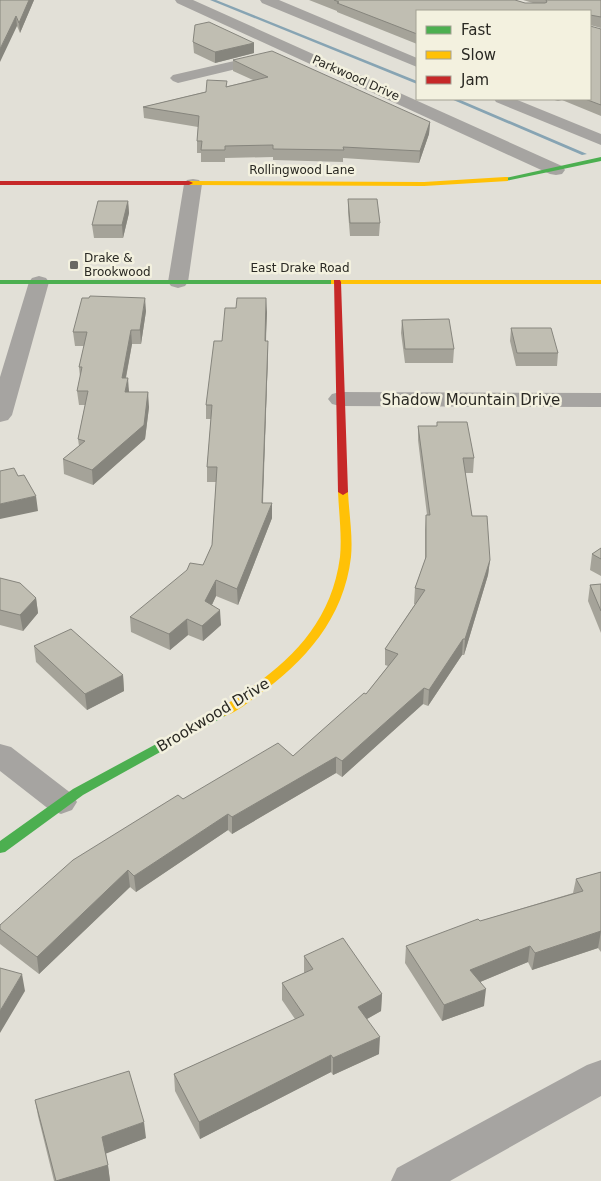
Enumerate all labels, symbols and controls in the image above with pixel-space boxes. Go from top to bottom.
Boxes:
legend [416,10,591,100]
text: Fast [461,21,491,39]
text: Slow [461,46,496,64]
street label: Parkwood Drive [310,53,402,103]
text: Jam [460,71,489,89]
street label: Rollingwood Lane [249,163,355,177]
place label: Drake & Brookwood [84,251,151,279]
marker: Drake & Brookwood [68,259,80,271]
street label: East Drake Road [250,261,350,275]
street label: Shadow Mountain Drive [382,391,560,409]
street label: Brookwood Drive [153,674,273,756]

